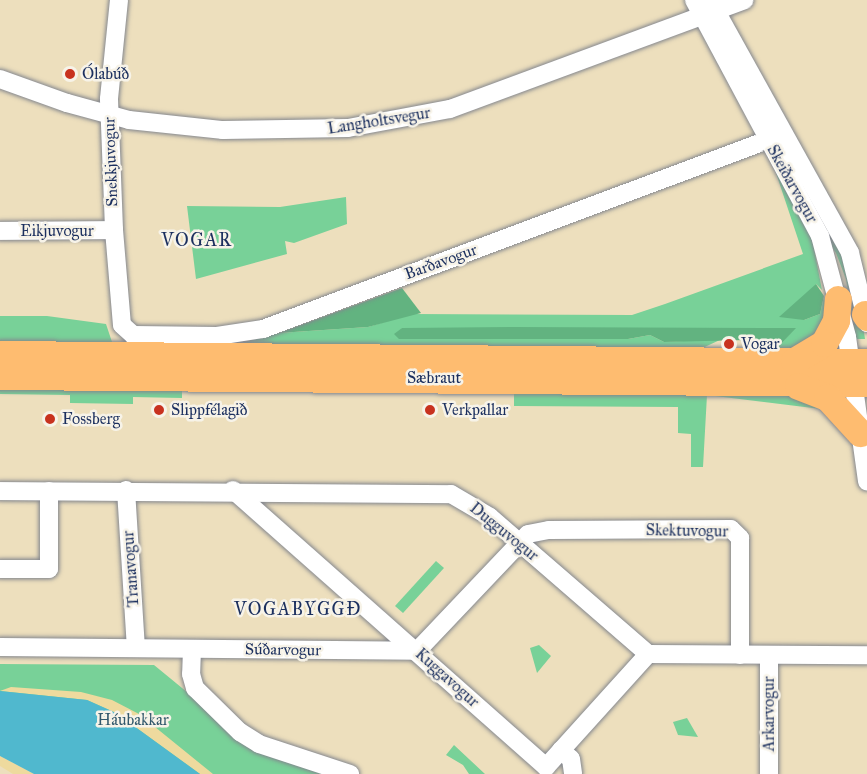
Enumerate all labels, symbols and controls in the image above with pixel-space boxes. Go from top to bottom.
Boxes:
place label: Ólabúð [82,64,129,84]
marker: Ólabúð [63,67,77,81]
street label: Langholtsvegur [326,103,432,139]
street label: Snekkjuvogur [100,117,122,207]
street label: Skeiðarvogur [763,142,821,226]
street label: Eikjuvogur [20,221,94,241]
district label: VOGAR [161,229,233,251]
street label: Barðavogur [402,240,480,284]
place label: Vogar [741,334,779,354]
marker: Vogar [722,337,736,351]
street label: Sæbraut [407,368,461,388]
place label: Slippfélagið [171,400,247,420]
place label: Verkpallar [442,400,508,420]
marker: Slippfélagið [152,403,166,417]
marker: Verkpallar [423,403,437,417]
place label: Fossberg [62,409,120,429]
marker: Fossberg [43,412,57,426]
street label: Dugguvogur [466,499,542,565]
street label: Skektuvogur [646,521,728,541]
street label: Tranavogur [119,530,143,608]
district label: VOGABYGGÐ [234,598,362,620]
street label: Súðarvogur [245,640,321,660]
street label: Kuggavogur [411,644,483,712]
street label: Arkarvogur [759,677,779,751]
park label: Háubakkar [97,710,169,730]

